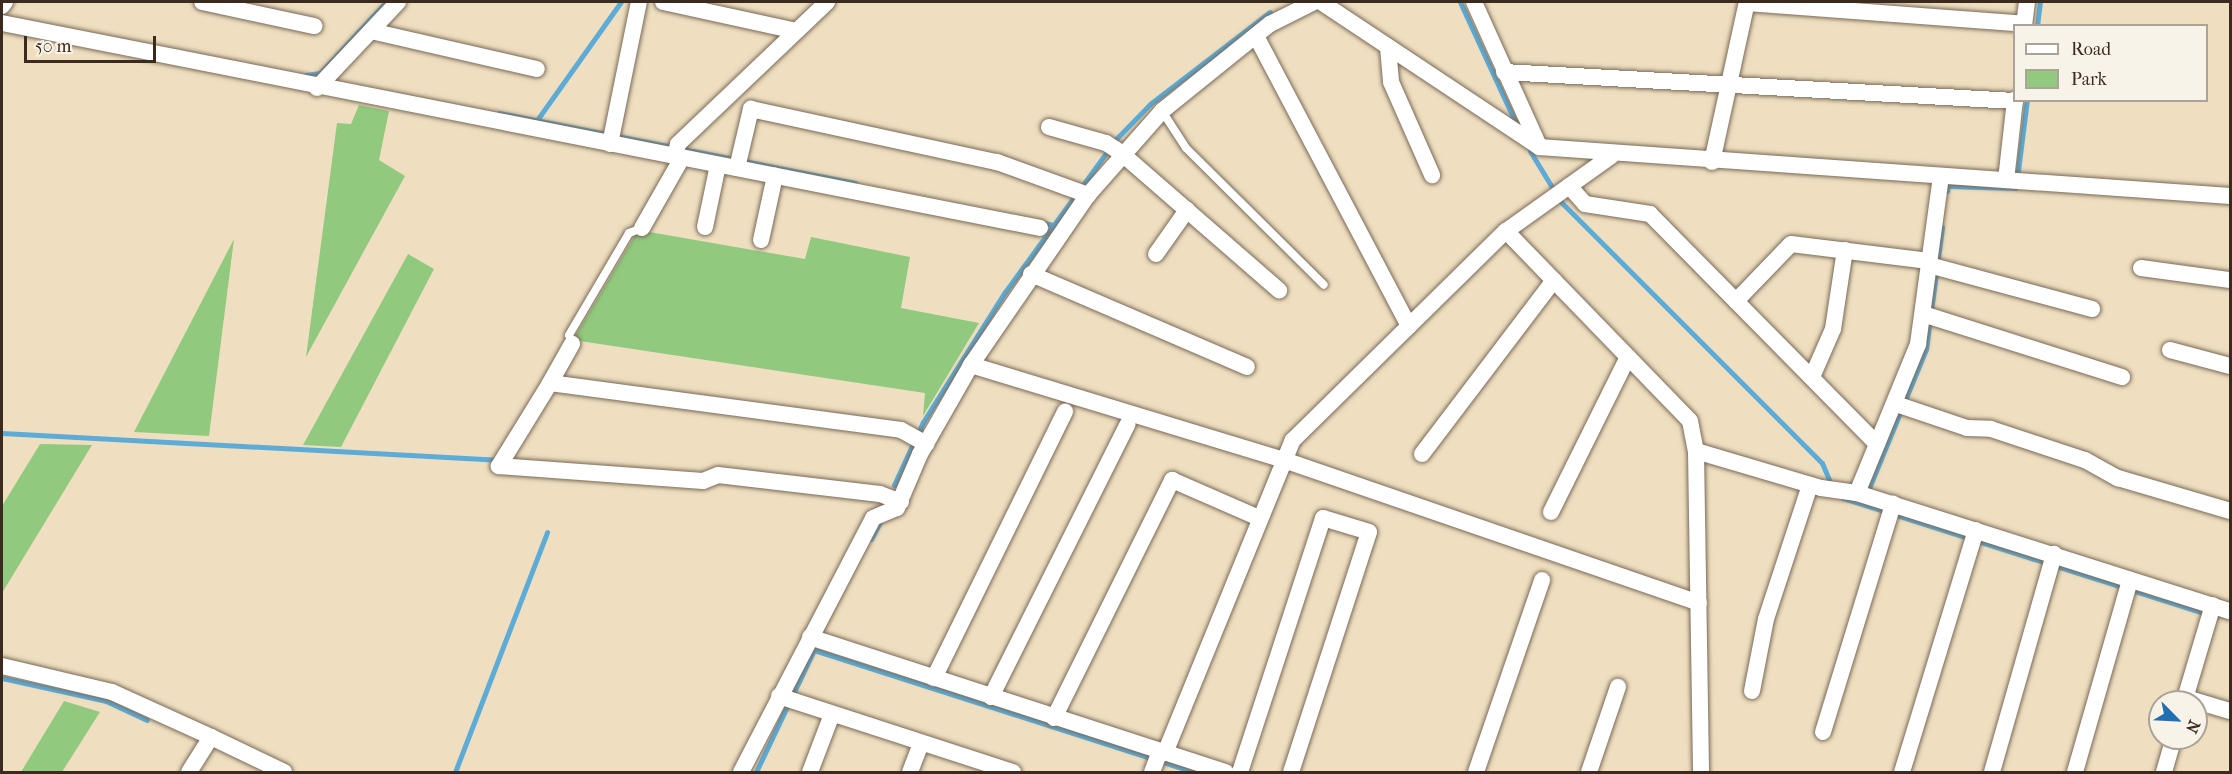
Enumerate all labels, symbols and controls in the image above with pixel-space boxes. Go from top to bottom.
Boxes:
scale bar [27,24,159,62]
legend [2013,24,2208,102]
text: 50 m [35,36,71,57]
text: Road [2071,39,2111,60]
text: Park [2071,69,2107,90]
north arrow [2148,690,2208,750]
text: N [2182,717,2204,736]

